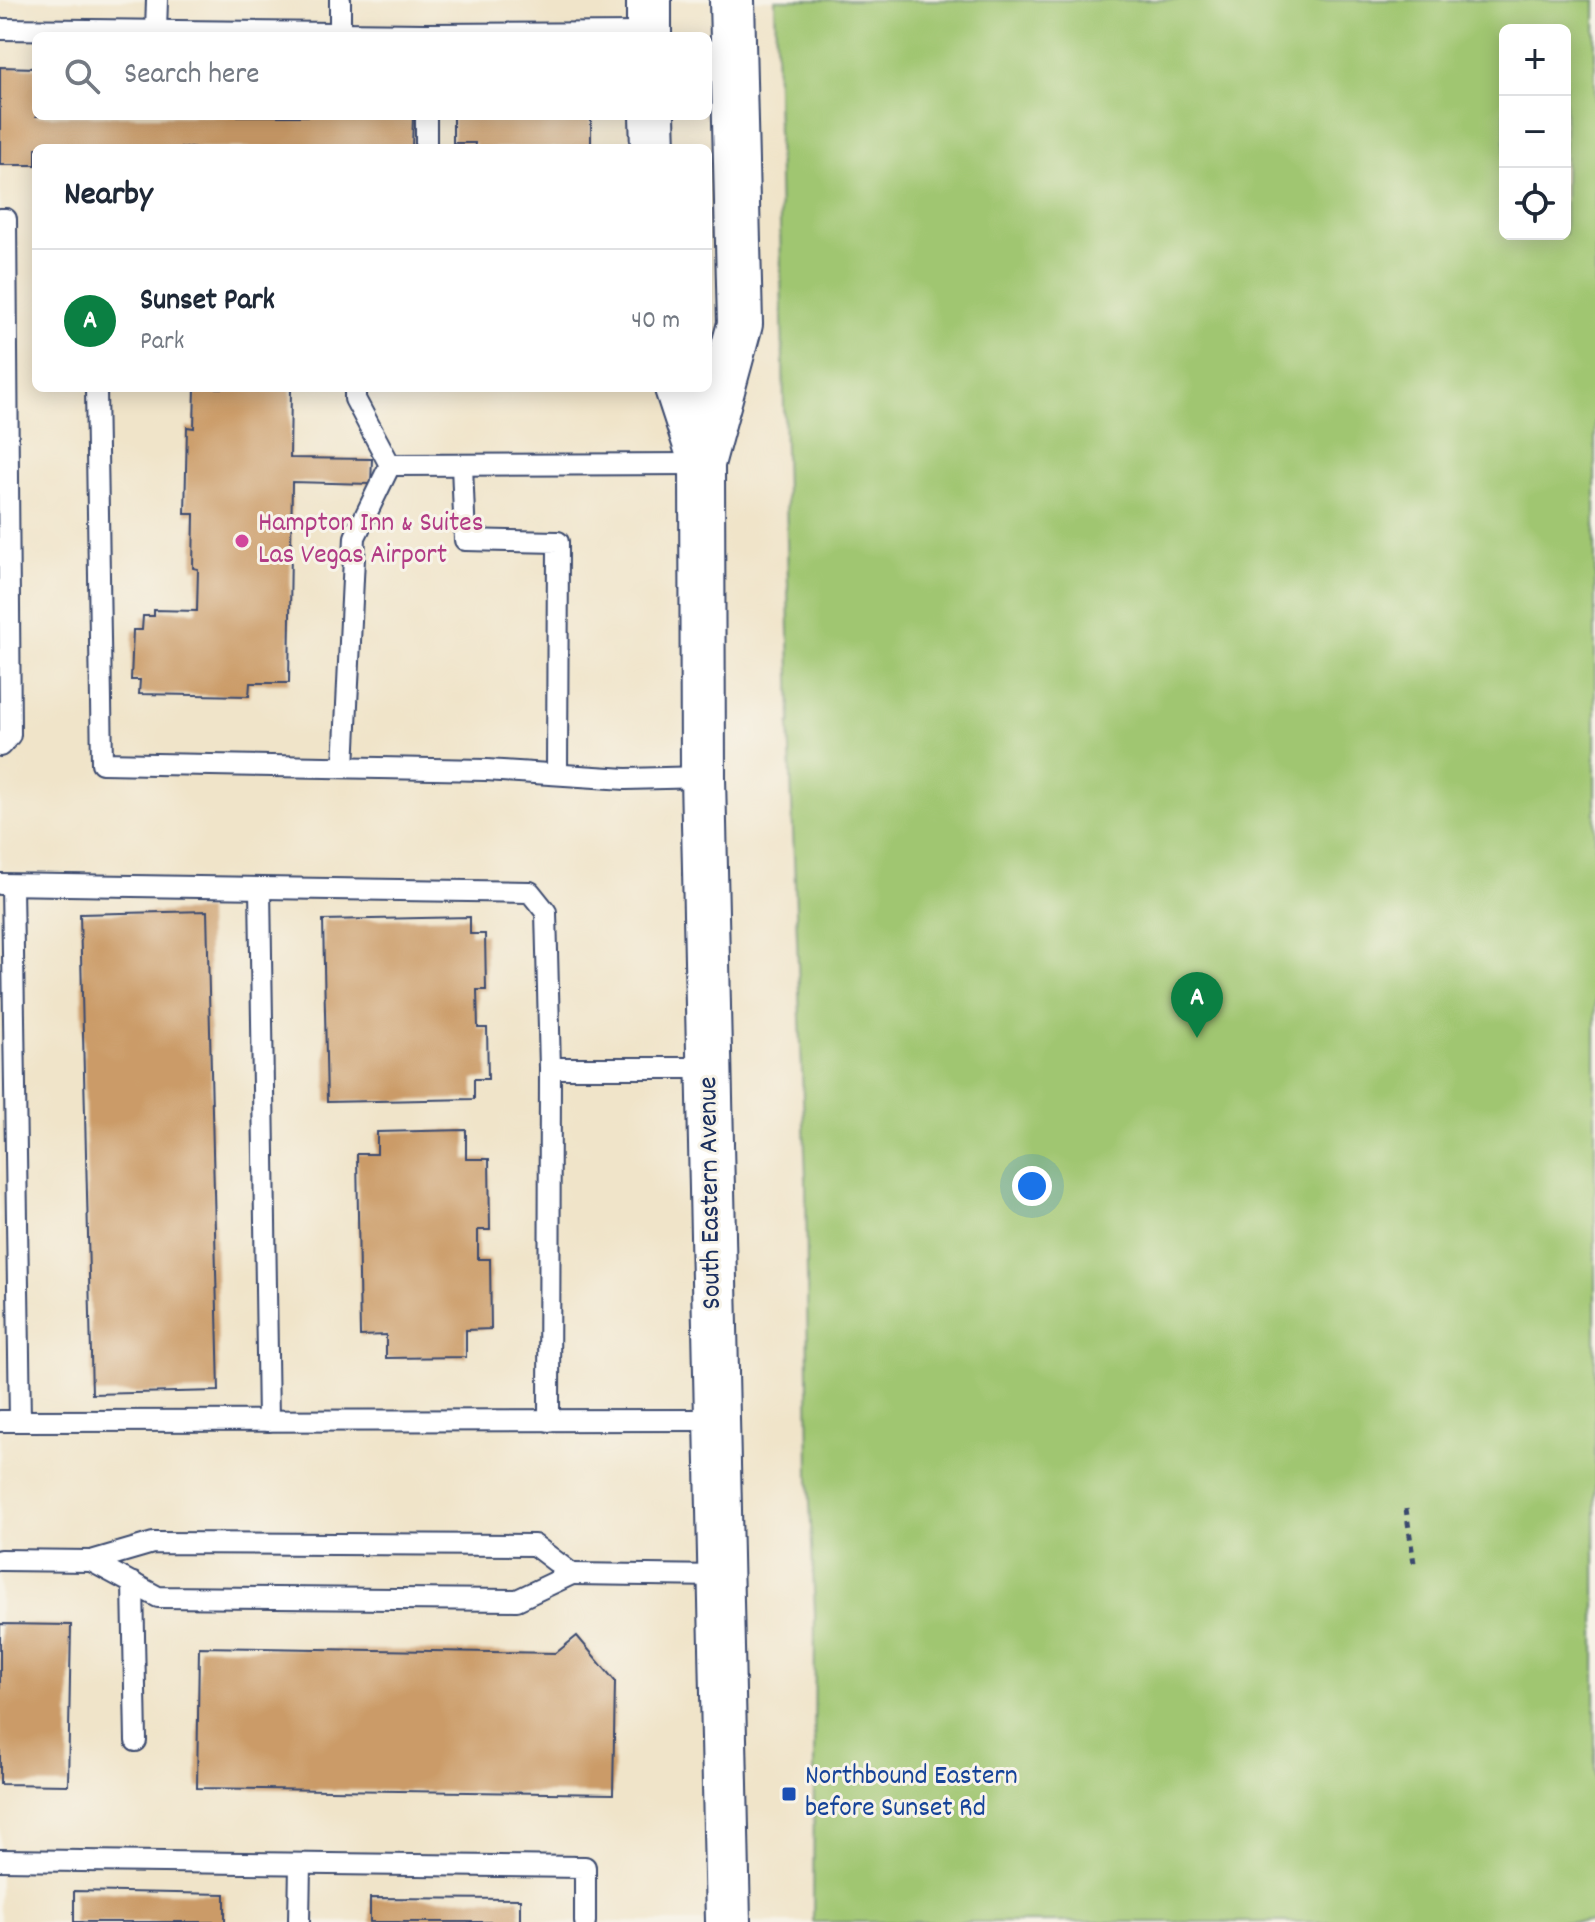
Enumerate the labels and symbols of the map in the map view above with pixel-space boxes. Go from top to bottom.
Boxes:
place label: Hampton Inn & Suites Las Vegas Airport [258,505,483,577]
marker: Hampton Inn & Suites Las Vegas Airport [233,532,251,550]
pin: A [1171,972,1223,1038]
street label: South Eastern Avenue [690,1076,734,1310]
your location [1012,1166,1052,1206]
place label: Northbound Eastern before Sunset Rd [805,1758,1018,1830]
marker: Northbound Eastern before Sunset Rd [780,1785,798,1803]

